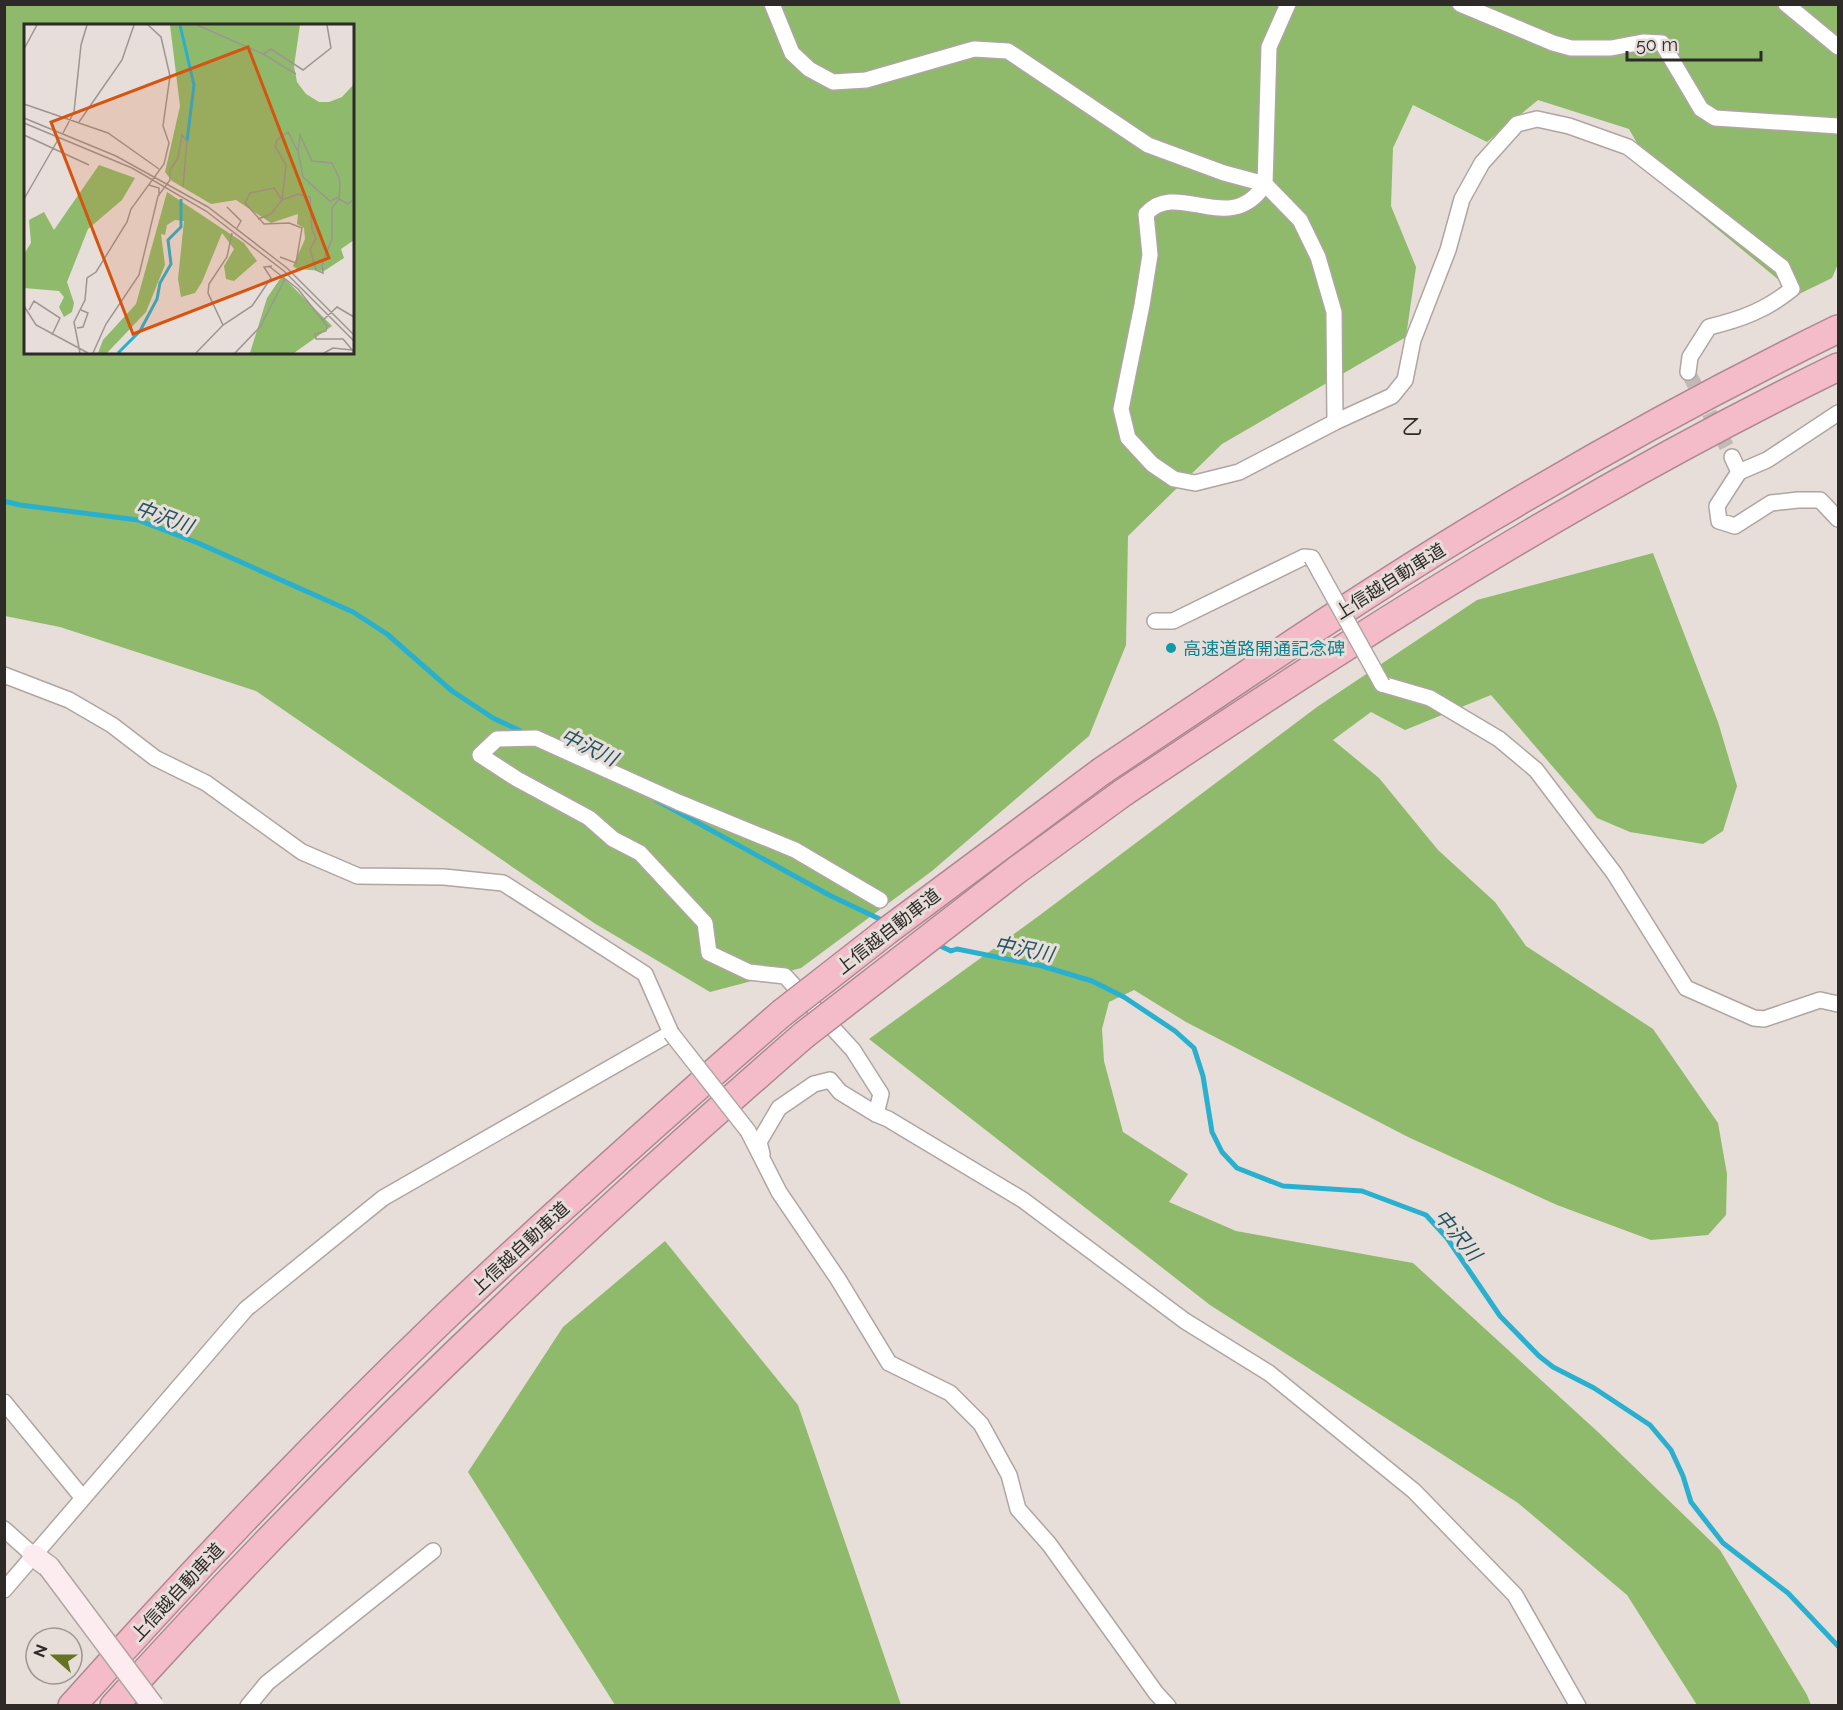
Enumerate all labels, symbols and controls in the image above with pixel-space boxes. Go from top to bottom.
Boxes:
inset map [24,24,354,354]
scale bar [1627,24,1760,62]
text: 50 m [1636,34,1678,55]
district label: 乙 [1402,414,1423,439]
water label: 中沢川 [132,495,198,539]
street label: 上信越自動車道 [1331,539,1449,623]
place label: 高速道路開通記念碑 [1183,638,1345,659]
marker: 高速道路開通記念碑 [1164,641,1178,655]
water label: 中沢川 [557,723,623,772]
street label: 上信越自動車道 [832,884,944,978]
water label: 中沢川 [992,931,1058,967]
street label: 上信越自動車道 [467,1197,573,1299]
water label: 中沢川 [1430,1204,1488,1267]
street label: 上信越自動車道 [126,1539,228,1645]
north arrow [24,1626,84,1686]
text: N [29,1642,52,1660]

